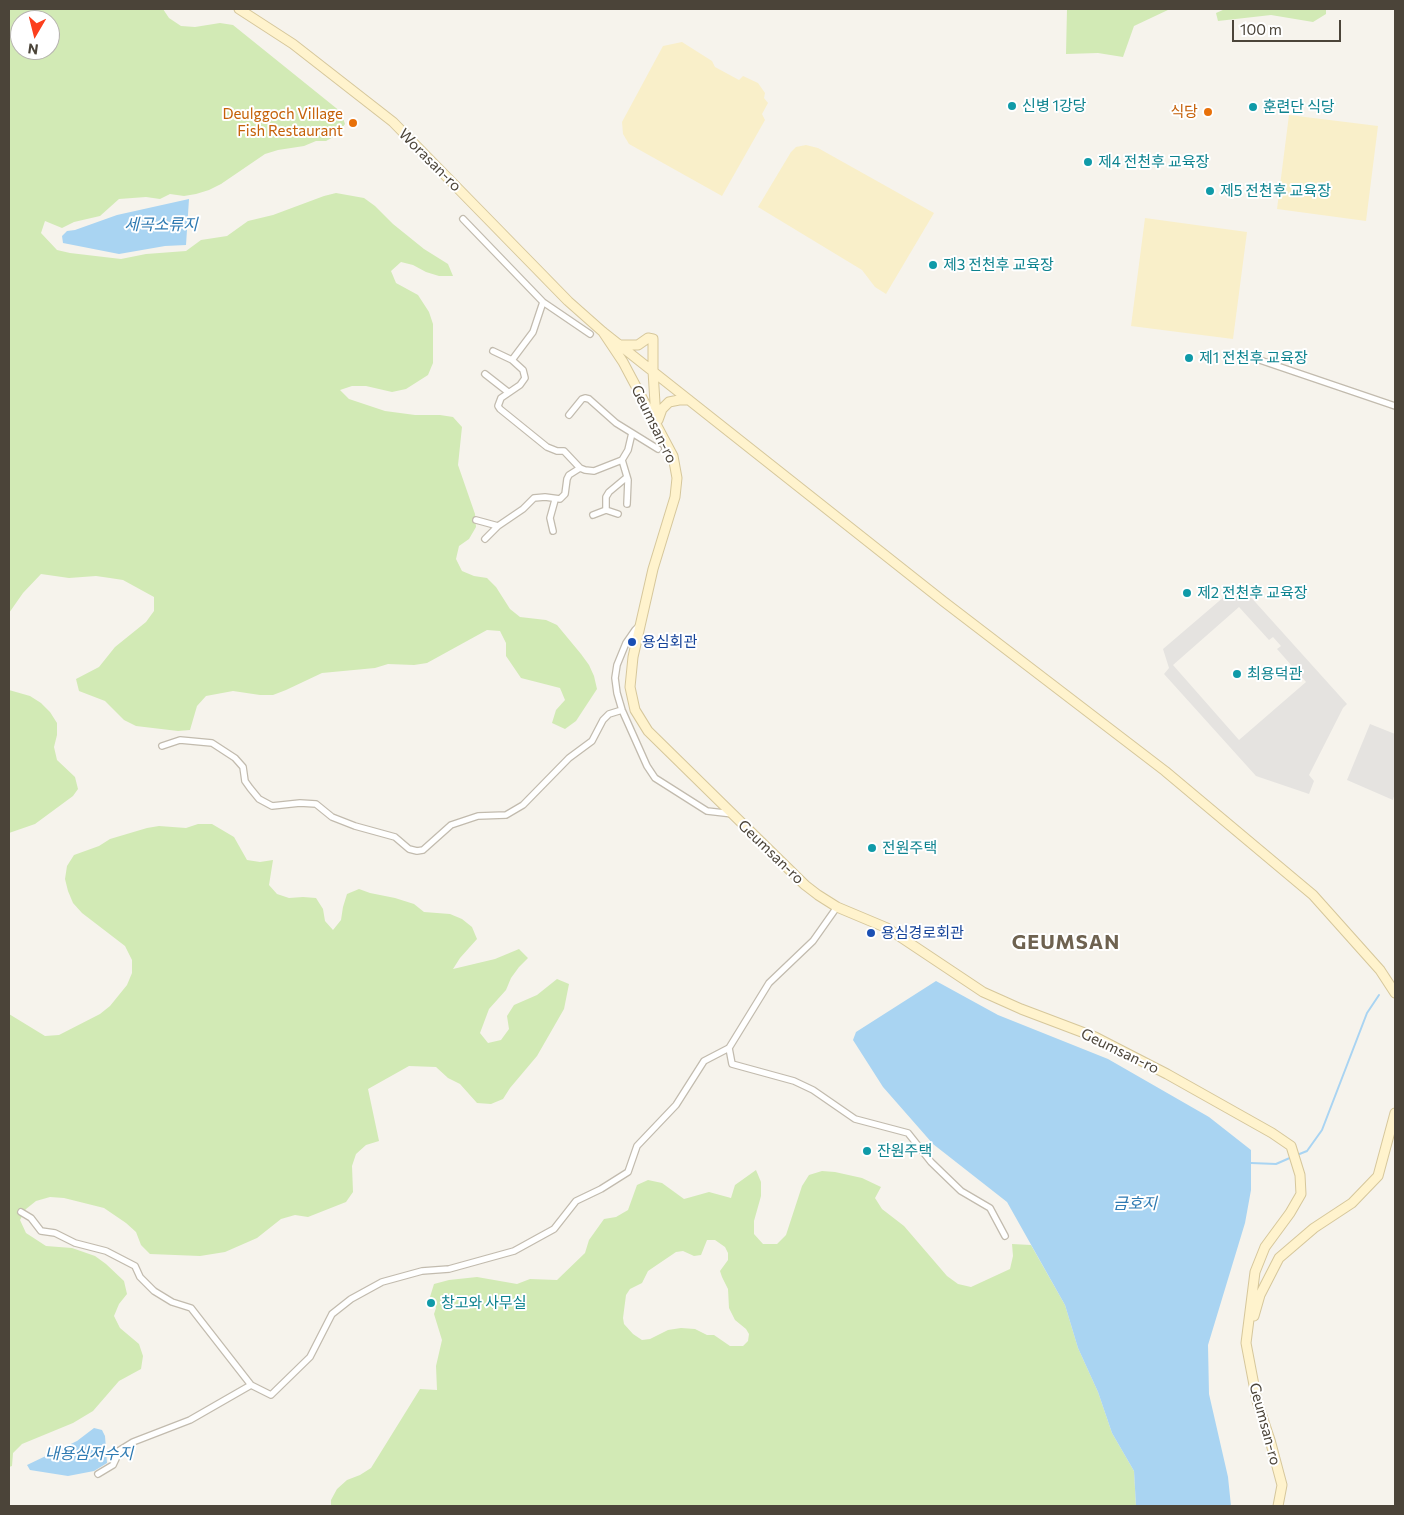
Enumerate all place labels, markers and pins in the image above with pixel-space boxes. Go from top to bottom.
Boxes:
place label: 신병 1강당 [1022,97,1086,115]
place label: 훈련단 식당 [1263,98,1335,116]
marker: 신병 1강당 [1006,100,1018,112]
marker: 훈련단 식당 [1247,101,1259,113]
place label: 식당 [1170,103,1198,121]
place label: Deulggoch Village Fish Restaurant [222,105,343,140]
marker: 식당 [1202,106,1214,118]
marker: Deulggoch Village Fish Restaurant [347,117,359,129]
place label: 제4 전천후 교육장 [1098,153,1209,171]
marker: 제4 전천후 교육장 [1082,156,1094,168]
place label: 제5 전천후 교육장 [1220,182,1331,200]
marker: 제5 전천후 교육장 [1204,185,1216,197]
place label: 제3 전천후 교육장 [943,256,1054,274]
marker: 제3 전천후 교육장 [927,259,939,271]
place label: 제1 전천후 교육장 [1199,349,1308,367]
marker: 제1 전천후 교육장 [1183,352,1195,364]
place label: 제2 전천후 교육장 [1197,584,1308,602]
marker: 제2 전천후 교육장 [1181,587,1193,599]
place label: 용심회관 [642,633,697,651]
marker: 용심회관 [626,636,638,648]
place label: 최용덕관 [1247,665,1302,683]
marker: 최용덕관 [1231,668,1243,680]
place label: 전원주택 [882,839,937,857]
marker: 전원주택 [866,842,878,854]
place label: 용심경로회관 [881,924,964,942]
marker: 용심경로회관 [865,927,877,939]
place label: 잔원주택 [877,1142,932,1160]
marker: 잔원주택 [861,1145,873,1157]
place label: 창고와 사무실 [441,1294,527,1312]
marker: 창고와 사무실 [425,1297,437,1309]

